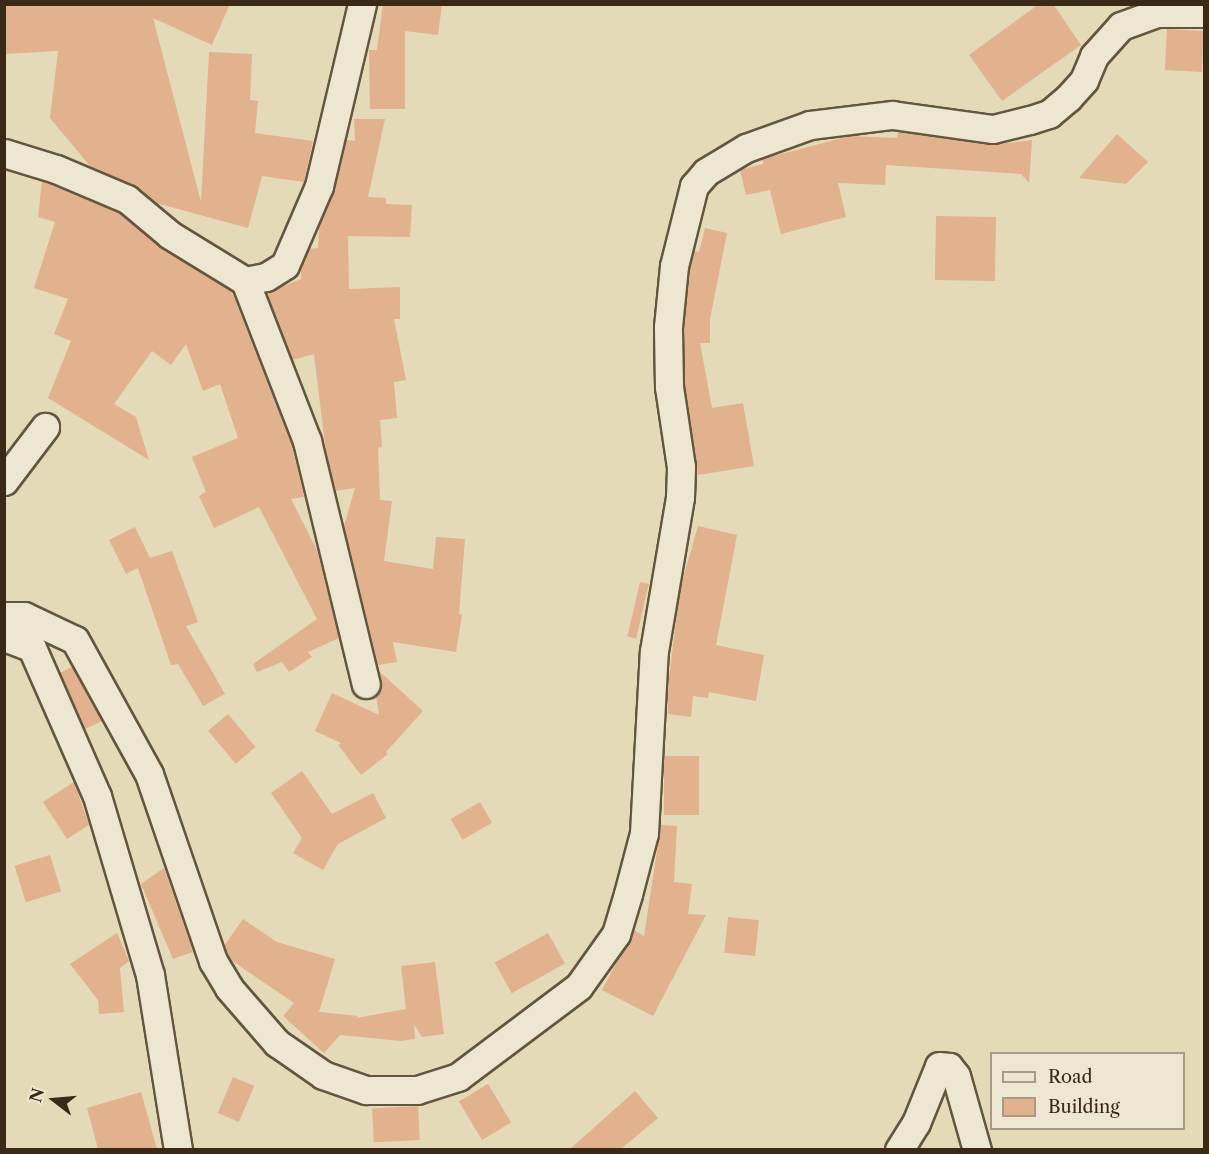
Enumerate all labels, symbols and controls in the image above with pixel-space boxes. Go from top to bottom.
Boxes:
legend [990,1052,1185,1130]
text: Road [1048,1066,1093,1088]
north arrow [24,1070,84,1130]
text: N [25,1086,48,1104]
text: Building [1048,1096,1120,1118]

